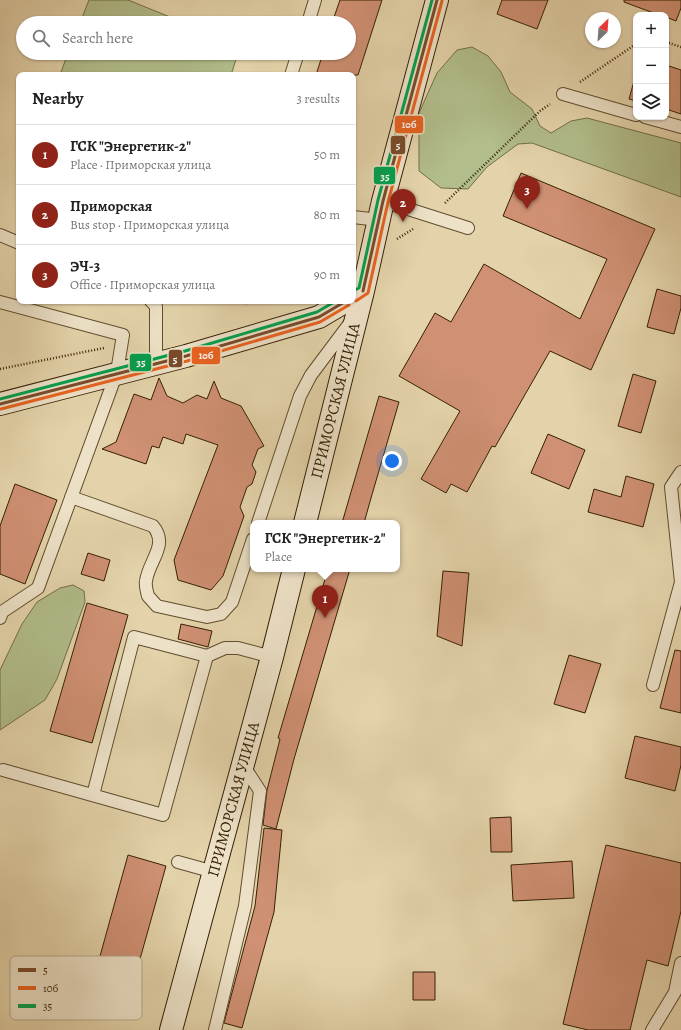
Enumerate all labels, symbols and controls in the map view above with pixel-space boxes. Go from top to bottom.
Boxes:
north arrow [585,12,621,48]
map controls [633,12,669,120]
button: + [633,12,669,48]
search box [16,16,356,60]
icon: search [30,27,52,49]
text: Search here [62,28,133,48]
button: − [633,48,669,84]
button: layers [633,84,669,120]
text: Nearby [32,87,83,110]
text: 3 results [296,90,340,107]
line badge: 10б [394,115,424,134]
text: 10б [401,117,417,132]
line badge: 5 [390,135,406,155]
text: ГСК "Энергетик-2" [70,136,191,156]
text: 5 [396,138,401,153]
text: 1 [43,146,47,163]
text: 50 m [314,146,340,163]
text: Place · Приморская улица [70,156,211,173]
line badge: 35 [373,166,396,185]
text: 35 [380,169,390,184]
pin: 3 [514,176,540,209]
pin: 2 [390,189,416,222]
text: Приморская [70,196,152,216]
text: 2 [42,206,48,223]
text: 80 m [313,206,340,223]
text: Bus stop · Приморская улица [70,216,229,233]
text: ЭЧ-3 [70,256,100,276]
text: 3 [42,266,48,283]
text: 90 m [314,266,340,283]
text: Office · Приморская улица [70,276,215,293]
street label: ПРИМОРСКАЯ УЛИЦА [306,320,366,481]
line badge: 10б [191,346,221,365]
text: 10б [198,348,214,363]
line badge: 5 [168,349,183,368]
text: 5 [173,352,178,367]
line badge: 35 [129,353,152,372]
text: 35 [136,355,146,370]
your location [382,451,402,471]
popup [250,520,400,572]
text: ГСК "Энергетик-2" [264,528,386,548]
text: Place [264,548,292,565]
pin: 1 [312,585,338,618]
street label: ПРИМОРСКАЯ УЛИЦА [202,719,265,879]
legend [10,956,142,1020]
text: 5 [43,963,48,978]
text: 10б [43,981,59,996]
text: 35 [43,999,53,1014]

